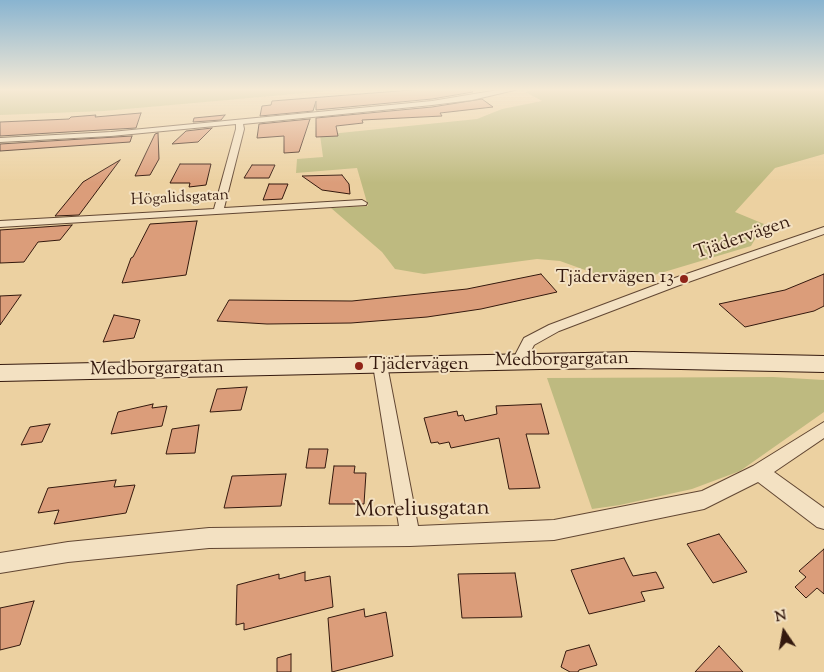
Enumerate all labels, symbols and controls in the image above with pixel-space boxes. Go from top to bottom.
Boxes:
street label: Högalidsgatan [130,187,230,211]
street label: Tjädervägen [692,212,794,266]
place label: Tjädervägen 13 [556,268,674,290]
marker: Tjädervägen 13 [678,273,690,285]
street label: Medborgargatan [495,348,629,374]
place label: Tjädervägen [369,355,469,377]
street label: Medborgargatan [90,357,224,383]
marker: Tjädervägen [353,360,365,372]
street label: Moreliusgatan [354,497,490,525]
text: N [773,606,788,628]
north arrow [759,607,809,657]

